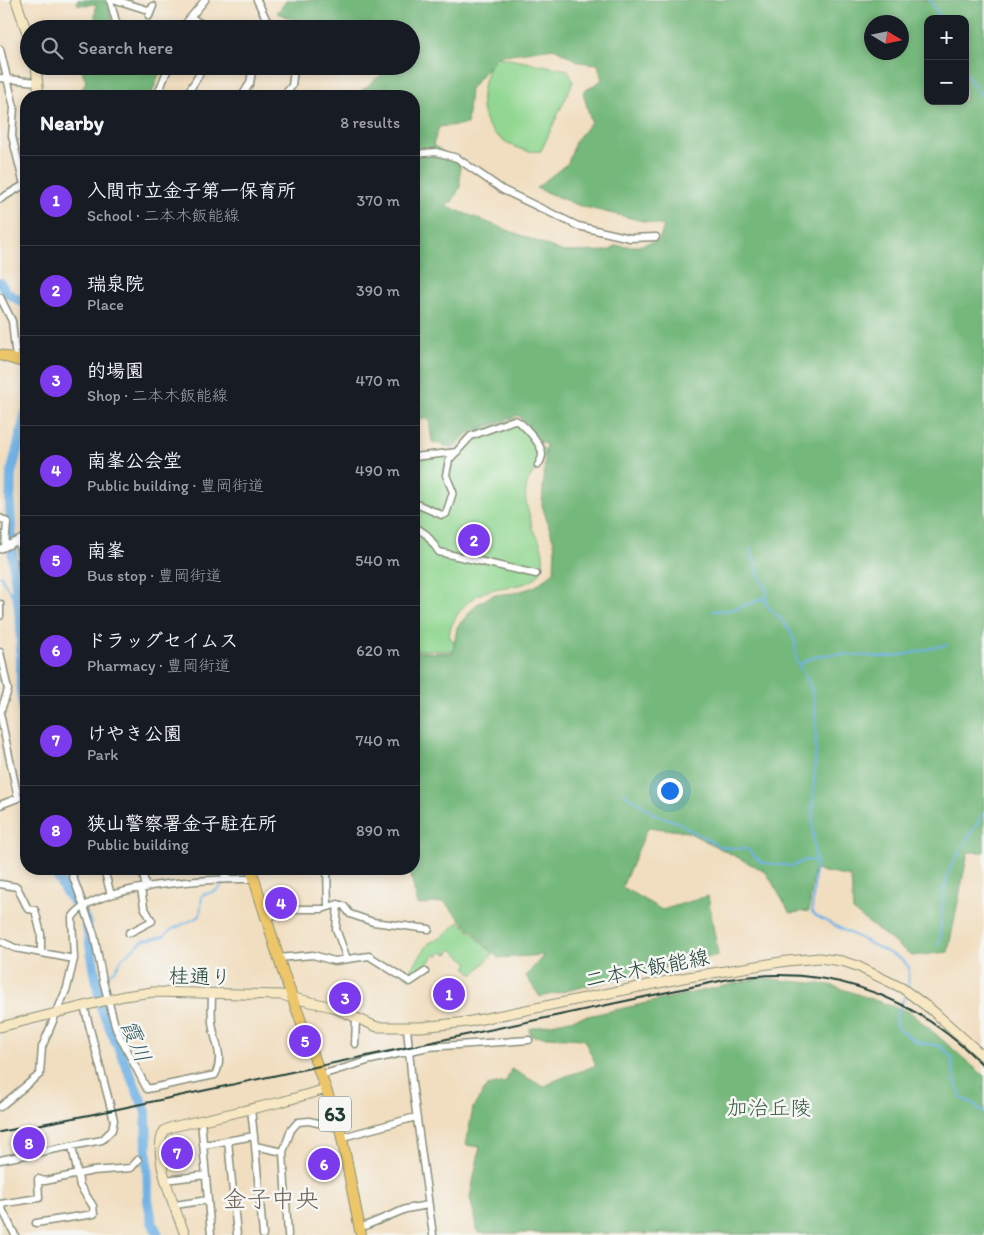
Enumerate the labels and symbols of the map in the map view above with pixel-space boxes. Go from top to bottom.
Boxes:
north arrow [864,15,909,60]
pin: 2 [458,521,490,559]
your location [657,778,683,804]
pin: 4 [265,884,297,922]
street label: 二本木飯能線 [583,944,711,992]
street label: 桂通り [168,962,232,990]
pin: 1 [433,975,465,1013]
pin: 3 [329,979,361,1017]
water label: 霞川 [115,1015,157,1067]
pin: 5 [289,1022,321,1060]
park label: 加治丘陵 [727,1095,811,1120]
road number: 63 [319,1096,351,1132]
pin: 8 [13,1124,45,1162]
pin: 7 [161,1134,193,1172]
pin: 6 [308,1145,340,1183]
district label: 金子中央 [223,1184,319,1213]

